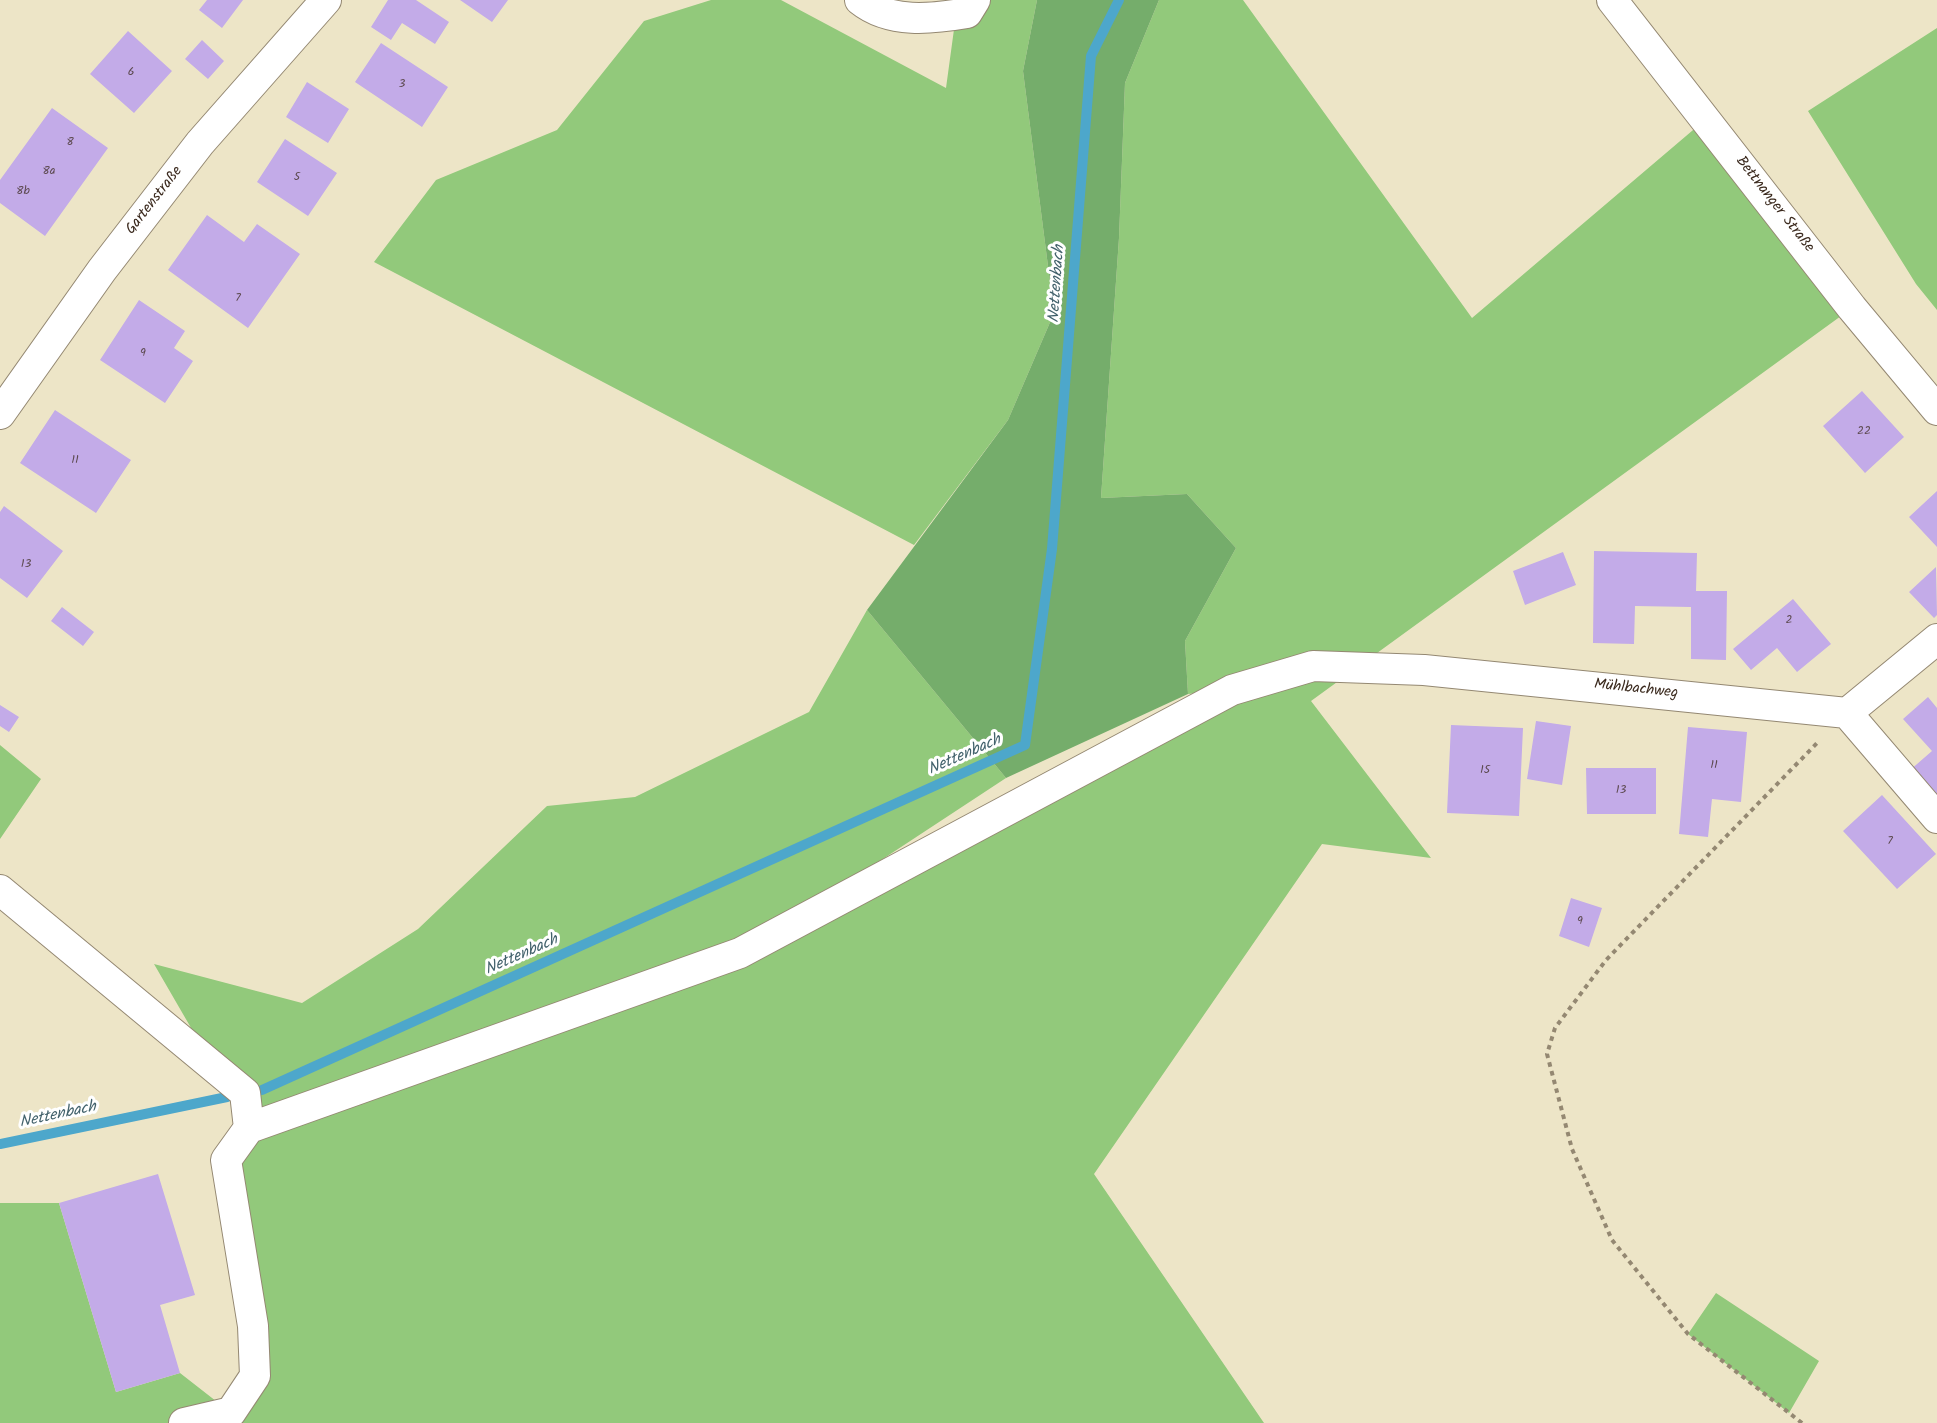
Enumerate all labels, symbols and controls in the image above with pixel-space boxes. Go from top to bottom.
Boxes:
house number: 6 [128,66,134,80]
house number: 3 [399,78,405,92]
house number: 8 [66,136,74,150]
street label: Bettnanger Straße [1731,153,1817,257]
street label: Gartenstraße [123,163,187,239]
house number: 8a [43,165,55,179]
house number: 5 [294,171,300,185]
house number: 8b [16,185,30,199]
water label: Nettenbach [1046,245,1070,323]
house number: 7 [235,292,241,306]
house number: 9 [140,347,146,361]
house number: 22 [1857,425,1871,439]
house number: 11 [71,454,79,468]
house number: 13 [21,558,31,572]
house number: 2 [1786,614,1792,628]
street label: Mühlbachweg [1593,677,1679,703]
water label: Nettenbach [926,731,1004,781]
house number: 11 [1710,759,1718,773]
house number: 15 [1480,764,1490,778]
house number: 13 [1616,784,1626,798]
house number: 7 [1887,835,1893,849]
house number: 9 [1577,915,1583,929]
water label: Nettenbach [483,931,561,981]
water label: Nettenbach [18,1099,98,1133]

